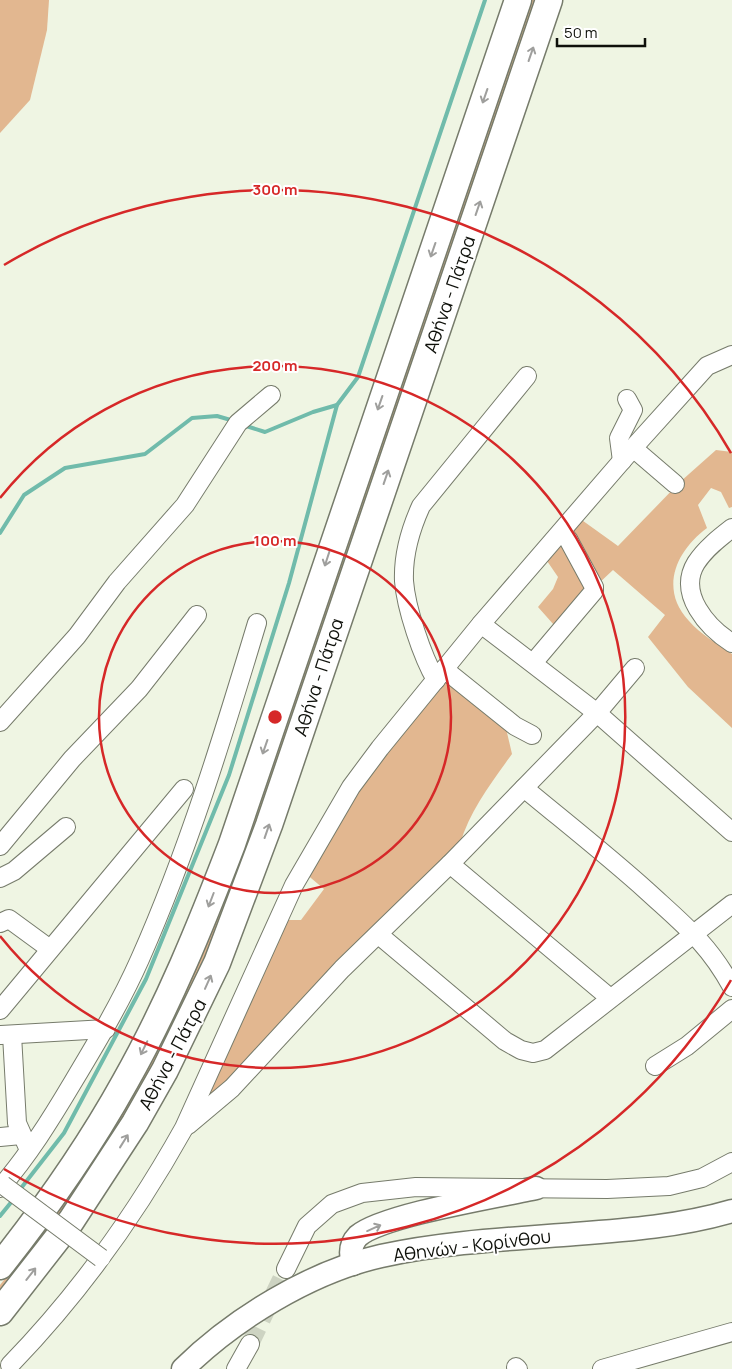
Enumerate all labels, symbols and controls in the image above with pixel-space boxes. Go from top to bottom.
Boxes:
scale bar [557,15,644,47]
text: 50 m [564,22,598,43]
one-way arrow [527,47,536,62]
one-way arrow [480,88,490,104]
text: 300 m [253,179,297,200]
one-way arrow [474,201,483,216]
street label: Αθήνα - Πάτρα [418,232,480,356]
one-way arrow [428,241,437,257]
text: 200 m [252,355,298,376]
one-way arrow [375,395,384,411]
one-way arrow [381,470,391,486]
text: 100 m [254,530,296,551]
one-way arrow [322,551,331,567]
street label: Αθήνα - Πάτρα [288,615,348,739]
centre of rings [266,708,284,726]
one-way arrow [259,738,269,754]
one-way arrow [263,824,272,839]
one-way arrow [205,892,215,907]
one-way arrow [204,975,214,990]
street label: Αθήνα - Πάτρα [133,994,211,1114]
one-way arrow [138,1040,148,1055]
one-way arrow [118,1134,129,1148]
one-way arrow [366,1222,381,1232]
street label: Αθηνών - Κορίνθου [392,1223,552,1267]
one-way arrow [25,1268,36,1281]

